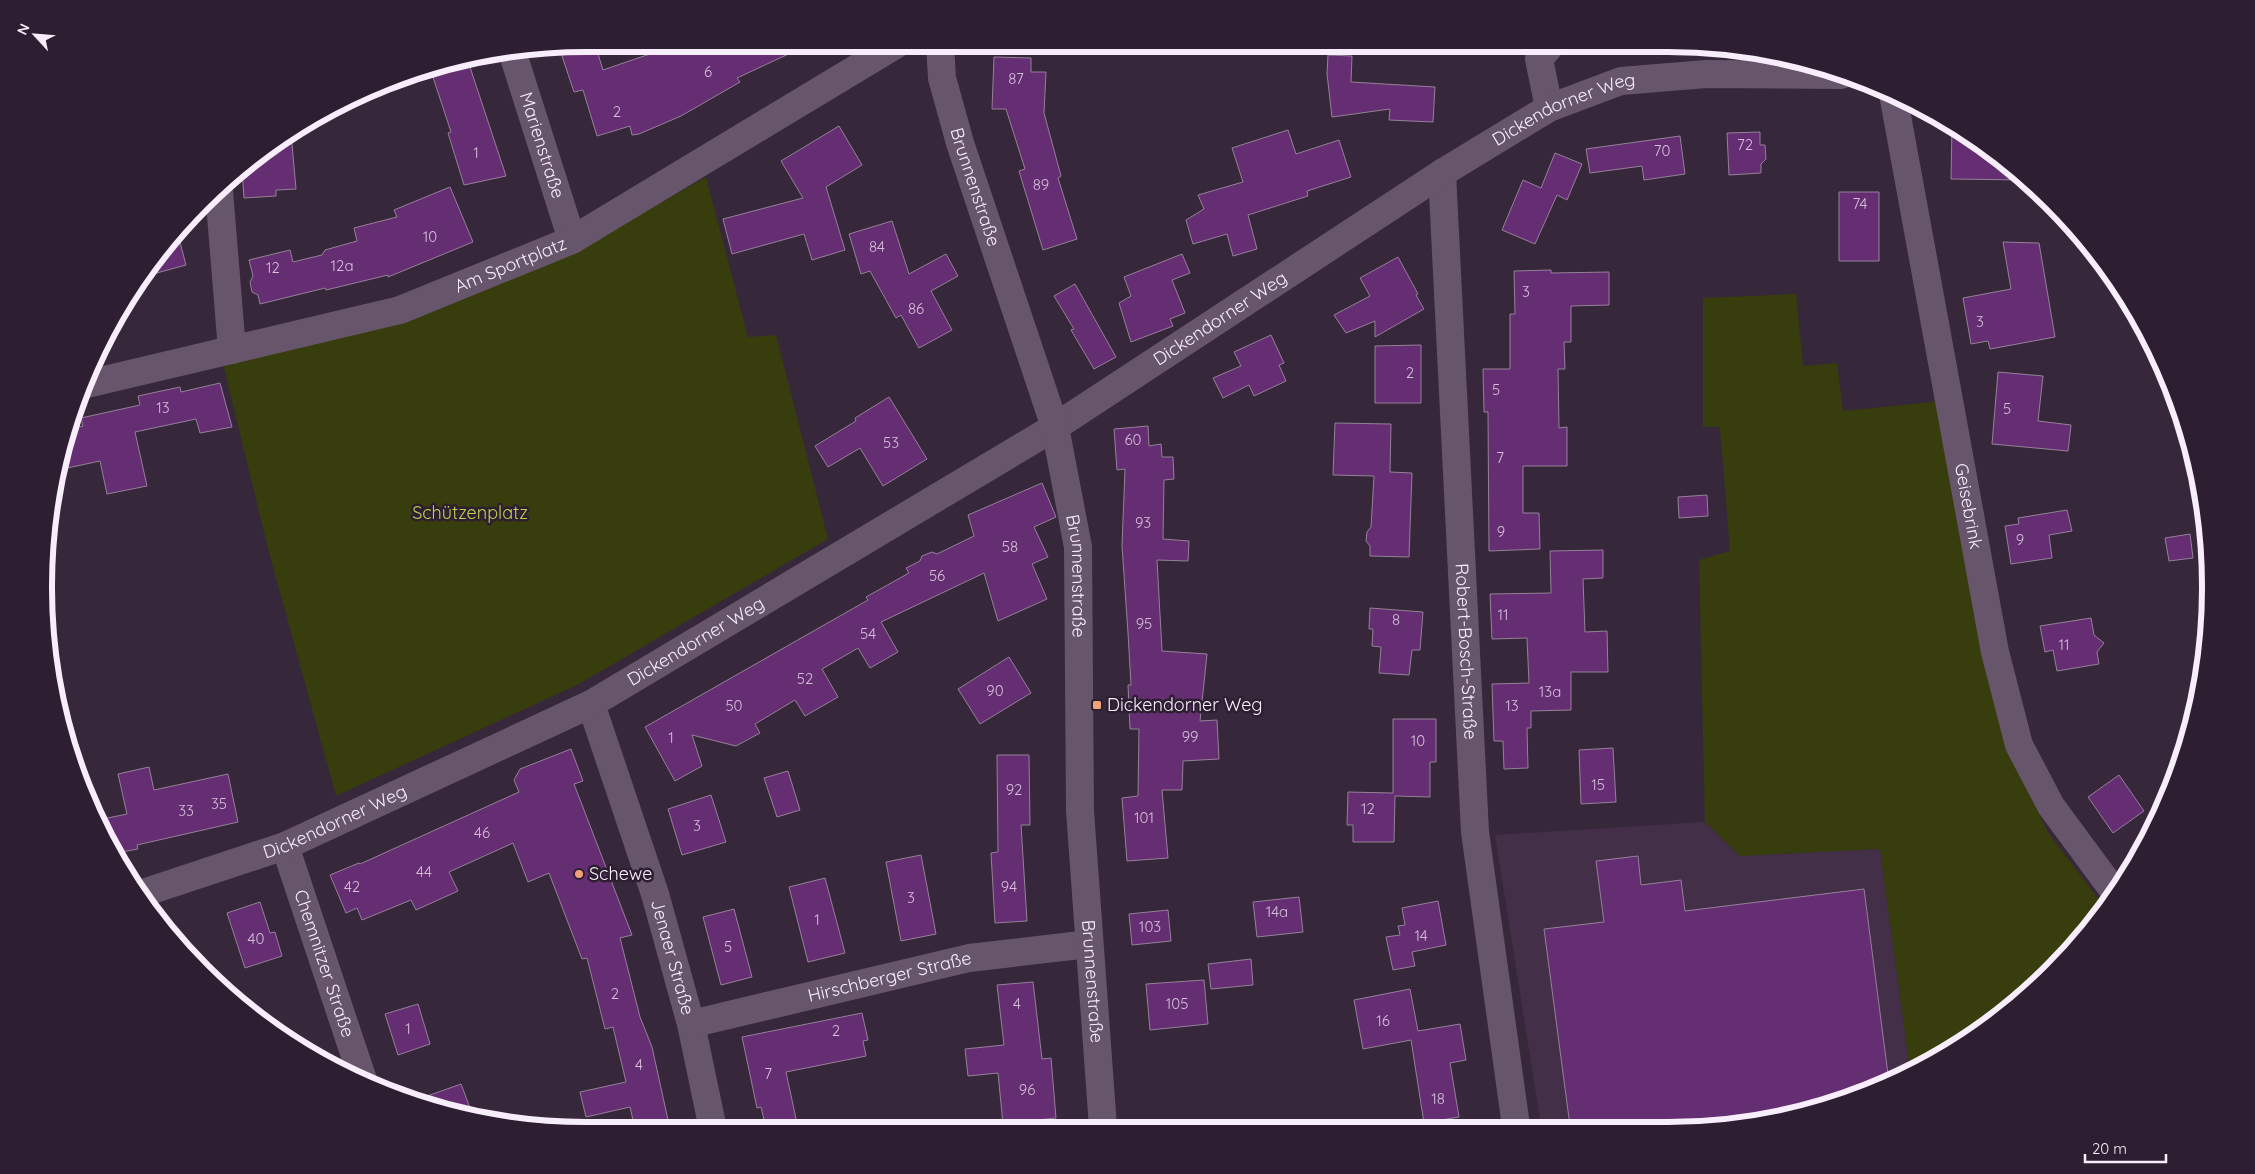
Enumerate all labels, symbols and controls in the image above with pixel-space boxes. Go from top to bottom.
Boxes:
north arrow [10,10,60,60]
text: N [13,21,34,38]
house number: 6 [704,62,712,81]
street label: Dickendorner Weg [1488,68,1636,151]
house number: 87 [1008,69,1024,88]
street label: Marienstraße [515,89,570,201]
house number: 2 [613,102,621,121]
street label: Brunnenstraße [945,125,1006,249]
house number: 72 [1737,135,1753,154]
house number: 70 [1654,141,1670,160]
house number: 1 [473,143,479,162]
house number: 89 [1033,175,1049,194]
house number: 74 [1852,194,1868,213]
house number: 10 [423,227,437,246]
street label: Am Sportplatz [451,232,570,298]
house number: 84 [869,237,885,256]
house number: 12a [331,256,353,275]
house number: 12 [266,258,280,277]
street label: Dickendorner Weg [1149,266,1291,370]
house number: 3 [1522,282,1530,301]
house number: 86 [908,299,924,318]
house number: 3 [1976,312,1984,331]
house number: 2 [1406,363,1414,382]
house number: 5 [1492,380,1500,399]
house number: 13 [156,398,170,417]
house number: 5 [2003,399,2011,418]
house number: 60 [1125,430,1142,449]
house number: 53 [883,433,899,452]
house number: 7 [1496,448,1504,467]
street label: Geisebrink [1950,461,1988,551]
park label: Schützenplatz [412,501,528,524]
street label: Brunnenstraße [1061,512,1091,638]
house number: 93 [1135,513,1151,532]
house number: 9 [1497,522,1505,541]
house number: 9 [2016,530,2024,549]
house number: 58 [1002,537,1018,556]
street label: Robert-Bosch-Straße [1451,563,1482,740]
house number: 56 [929,566,945,585]
street label: Dickendorner Weg [623,591,768,691]
house number: 11 [1497,605,1509,624]
house number: 8 [1392,610,1400,629]
house number: 95 [1136,614,1152,633]
house number: 54 [860,624,876,643]
house number: 11 [2058,635,2070,654]
house number: 52 [797,669,813,688]
house number: 90 [986,681,1004,700]
house number: 13a [1539,682,1561,701]
place label: Dickendorner Weg [1107,693,1262,716]
house number: 50 [725,696,743,715]
house number: 13 [1505,696,1519,715]
marker: Dickendorner Weg [1091,699,1103,711]
house number: 99 [1182,727,1198,746]
house number: 1 [668,728,674,747]
house number: 10 [1411,731,1425,750]
house number: 15 [1591,775,1605,794]
street label: Dickendorner Weg [260,779,410,864]
house number: 92 [1006,780,1022,799]
house number: 35 [211,794,227,813]
house number: 12 [1361,799,1375,818]
house number: 33 [178,801,194,820]
house number: 101 [1134,808,1154,827]
house number: 3 [693,816,701,835]
house number: 46 [474,823,490,842]
house number: 44 [416,862,432,881]
place label: Schewe [589,862,653,885]
marker: Schewe [573,868,585,880]
house number: 42 [344,877,360,896]
house number: 94 [1001,877,1017,896]
street label: Chemnitzer Straße [289,887,360,1040]
house number: 3 [907,888,915,907]
street label: Jenaer Straße [646,897,700,1017]
house number: 14a [1266,902,1288,921]
house number: 1 [814,910,820,929]
house number: 103 [1139,917,1161,936]
street label: Brunnenstraße [1077,919,1109,1044]
house number: 14 [1414,926,1428,945]
house number: 40 [248,929,264,948]
house number: 5 [724,937,732,956]
street label: Hirschberger Straße [805,946,973,1007]
house number: 2 [611,984,619,1003]
house number: 4 [1013,994,1021,1013]
house number: 105 [1166,994,1188,1013]
house number: 16 [1376,1011,1390,1030]
house number: 1 [405,1019,411,1038]
house number: 2 [832,1021,840,1040]
house number: 4 [635,1055,643,1074]
house number: 7 [764,1064,772,1083]
house number: 96 [1019,1080,1035,1099]
house number: 18 [1431,1089,1445,1108]
scale bar [2085,1132,2166,1164]
text: 20 m [2092,1139,2127,1158]

